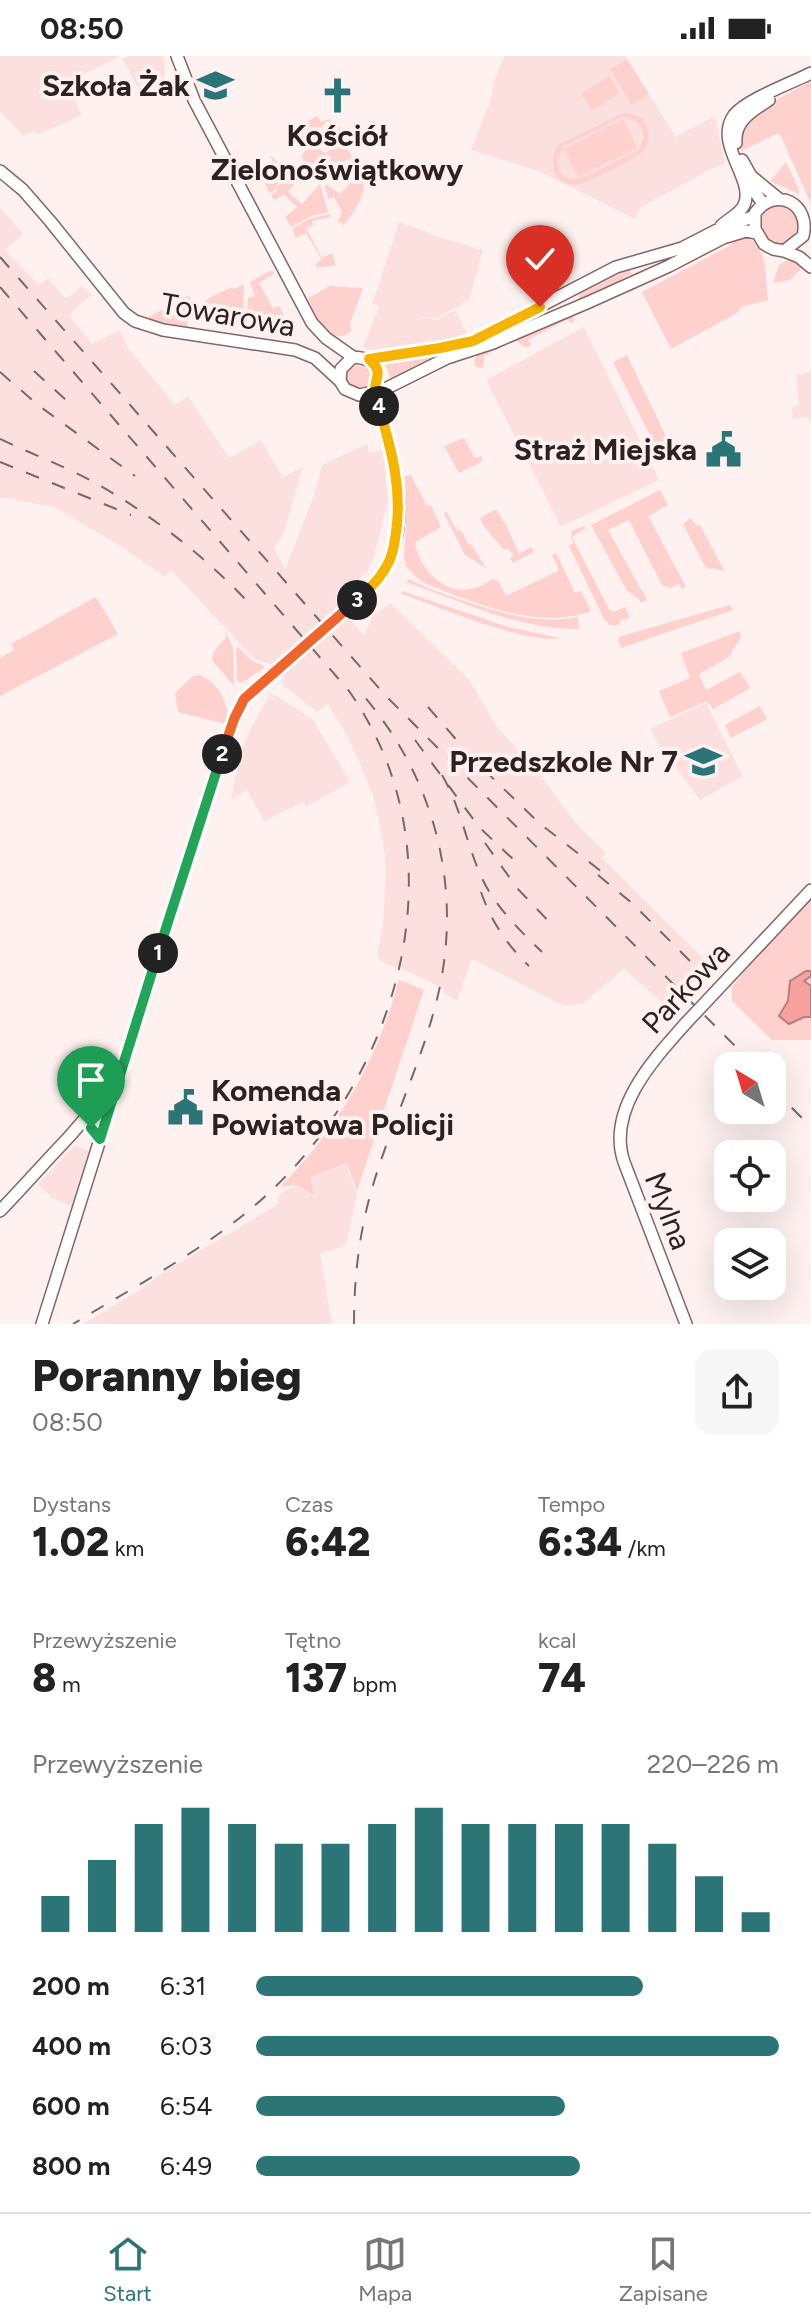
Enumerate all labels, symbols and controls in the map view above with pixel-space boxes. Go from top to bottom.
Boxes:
text: 08:50 [40,10,124,47]
place label: Szkoła Żak [42,67,190,104]
school or university icon: Szkoła Żak [197,67,235,105]
church icon: Kościół Zielonoświątkowy [318,76,356,114]
place label: Kościół Zielonoświątkowy [211,117,464,188]
pin [506,225,574,307]
icon: check [518,237,562,281]
street label: Towarowa [158,284,298,345]
pin: 4 [359,386,399,426]
text: 4 [372,392,386,419]
place label: Straż Miejska [514,431,697,468]
public building icon: Straż Miejska [704,431,742,469]
pin: 3 [337,580,377,620]
text: 3 [351,586,363,613]
pin: 2 [202,734,242,774]
text: 2 [216,740,228,767]
place label: Przedszkole Nr 7 [449,743,678,780]
school or university icon: Przedszkole Nr 7 [685,743,723,781]
pin: 1 [138,933,178,973]
street label: Parkowa [634,934,737,1041]
text: 1 [153,939,163,966]
pin [57,1046,125,1128]
north arrow [714,1052,786,1124]
map controls [714,1052,786,1300]
icon: arrive [69,1058,113,1102]
place label: Komenda Powiatowa Policji [211,1072,454,1143]
public building icon: Komenda Powiatowa Policji [166,1089,204,1127]
button: locate [714,1140,786,1212]
street label: Mylna [637,1167,700,1255]
button: layers [714,1228,786,1300]
text: Poranny bieg [32,1349,302,1402]
button: share [695,1350,779,1434]
text: 08:50 [32,1406,103,1438]
text: Dystans [32,1491,111,1518]
text: Czas [285,1491,333,1518]
text: Tempo [538,1491,605,1518]
text: 1.02 [32,1518,109,1566]
text: 6:42 [285,1518,370,1566]
text: 6:34 [538,1518,622,1566]
text: km [109,1535,144,1562]
text: /km [622,1535,666,1562]
text: Przewyższenie [32,1627,177,1654]
text: Tętno [285,1627,341,1654]
text: kcal [538,1627,576,1654]
text: 8 [32,1654,56,1702]
text: 137 [285,1654,347,1702]
text: 74 [538,1654,586,1702]
text: m [56,1671,81,1698]
text: bpm [347,1671,397,1698]
text: Przewyższenie [32,1748,203,1780]
text: 220–226 m [647,1748,779,1780]
text: 200 m [32,1970,110,2002]
text: 6:31 [160,1970,206,2002]
text: 400 m [32,2030,111,2062]
text: 6:03 [160,2030,212,2062]
text: 600 m [32,2090,110,2122]
text: 6:54 [160,2090,212,2122]
text: 800 m [32,2150,110,2182]
text: 6:49 [160,2150,212,2182]
tab: Start [103,2232,152,2307]
tab: Mapa [358,2232,412,2307]
tab: Zapisane [619,2232,708,2307]

